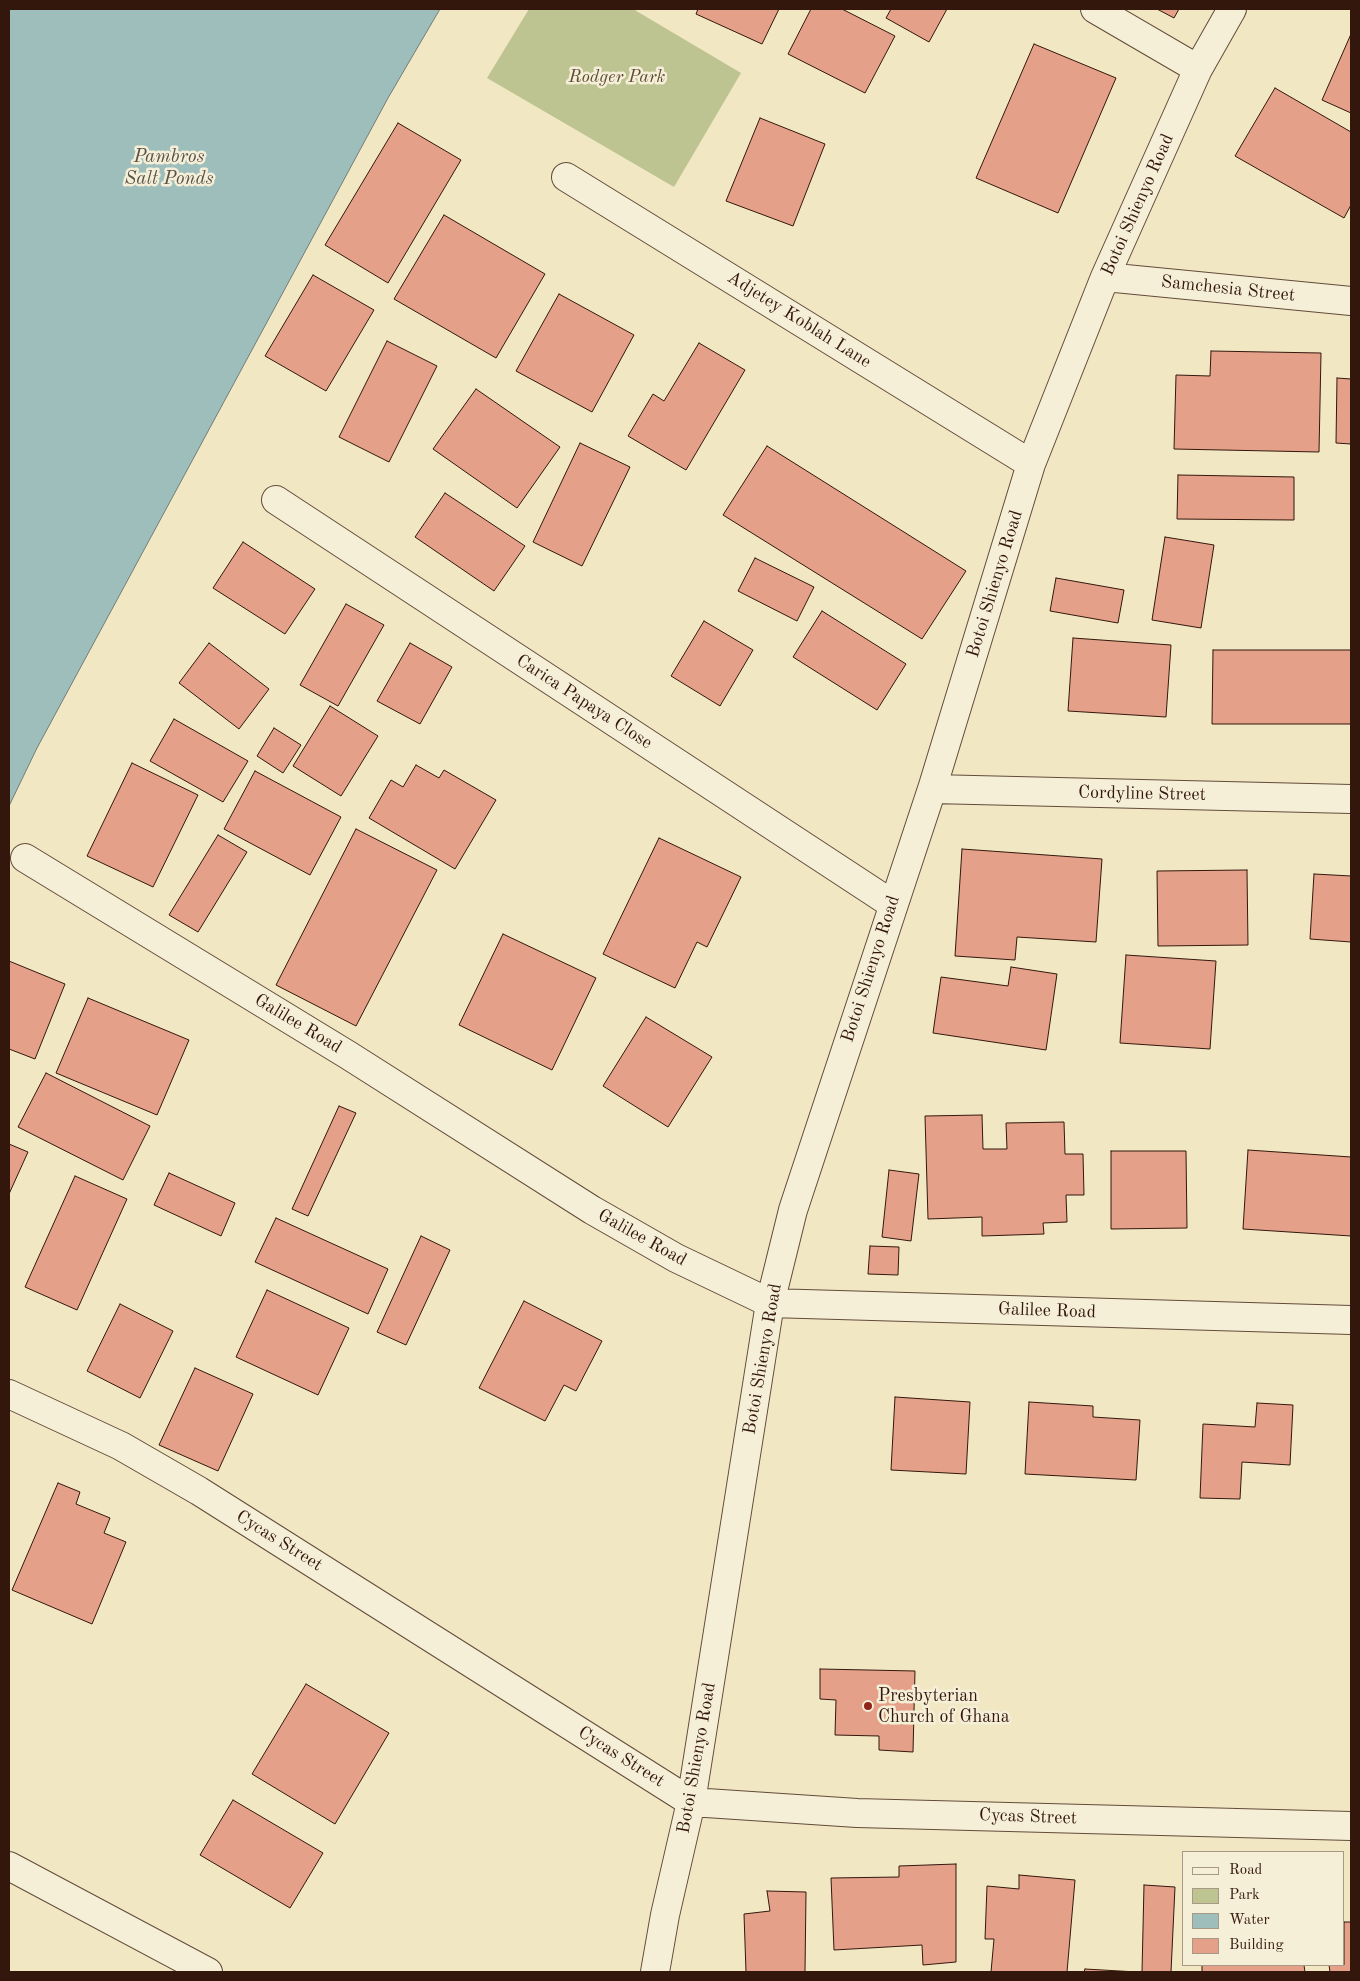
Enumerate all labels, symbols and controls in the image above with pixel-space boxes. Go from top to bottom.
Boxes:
park label: Rodger Park [569,66,665,88]
street label: Botoi Shienyo Road [1097,131,1179,279]
water label: Pambros Salt Ponds [125,146,213,190]
street label: Adjetey Koblah Lane [723,267,875,373]
street label: Samchesia Street [1160,271,1296,307]
street label: Botoi Shienyo Road [962,508,1028,660]
street label: Carica Papaya Close [512,650,656,754]
street label: Cordyline Street [1078,782,1206,806]
street label: Botoi Shienyo Road [837,893,905,1045]
street label: Galilee Road [250,989,346,1059]
street label: Galilee Road [594,1205,690,1271]
street label: Botoi Shienyo Road [739,1282,787,1436]
street label: Galilee Road [998,1298,1096,1324]
street label: Cycas Street [232,1506,326,1576]
street label: Botoi Shienyo Road [673,1681,721,1835]
place label: Presbyterian Church of Ghana [878,1685,1010,1728]
marker: Presbyterian Church of Ghana [862,1700,874,1712]
street label: Cycas Street [574,1722,668,1792]
street label: Cycas Street [979,1804,1077,1830]
legend [1182,1851,1345,1966]
text: Road [1229,1863,1262,1878]
text: Park [1229,1888,1260,1903]
text: Water [1229,1913,1270,1928]
text: Building [1229,1938,1284,1953]

